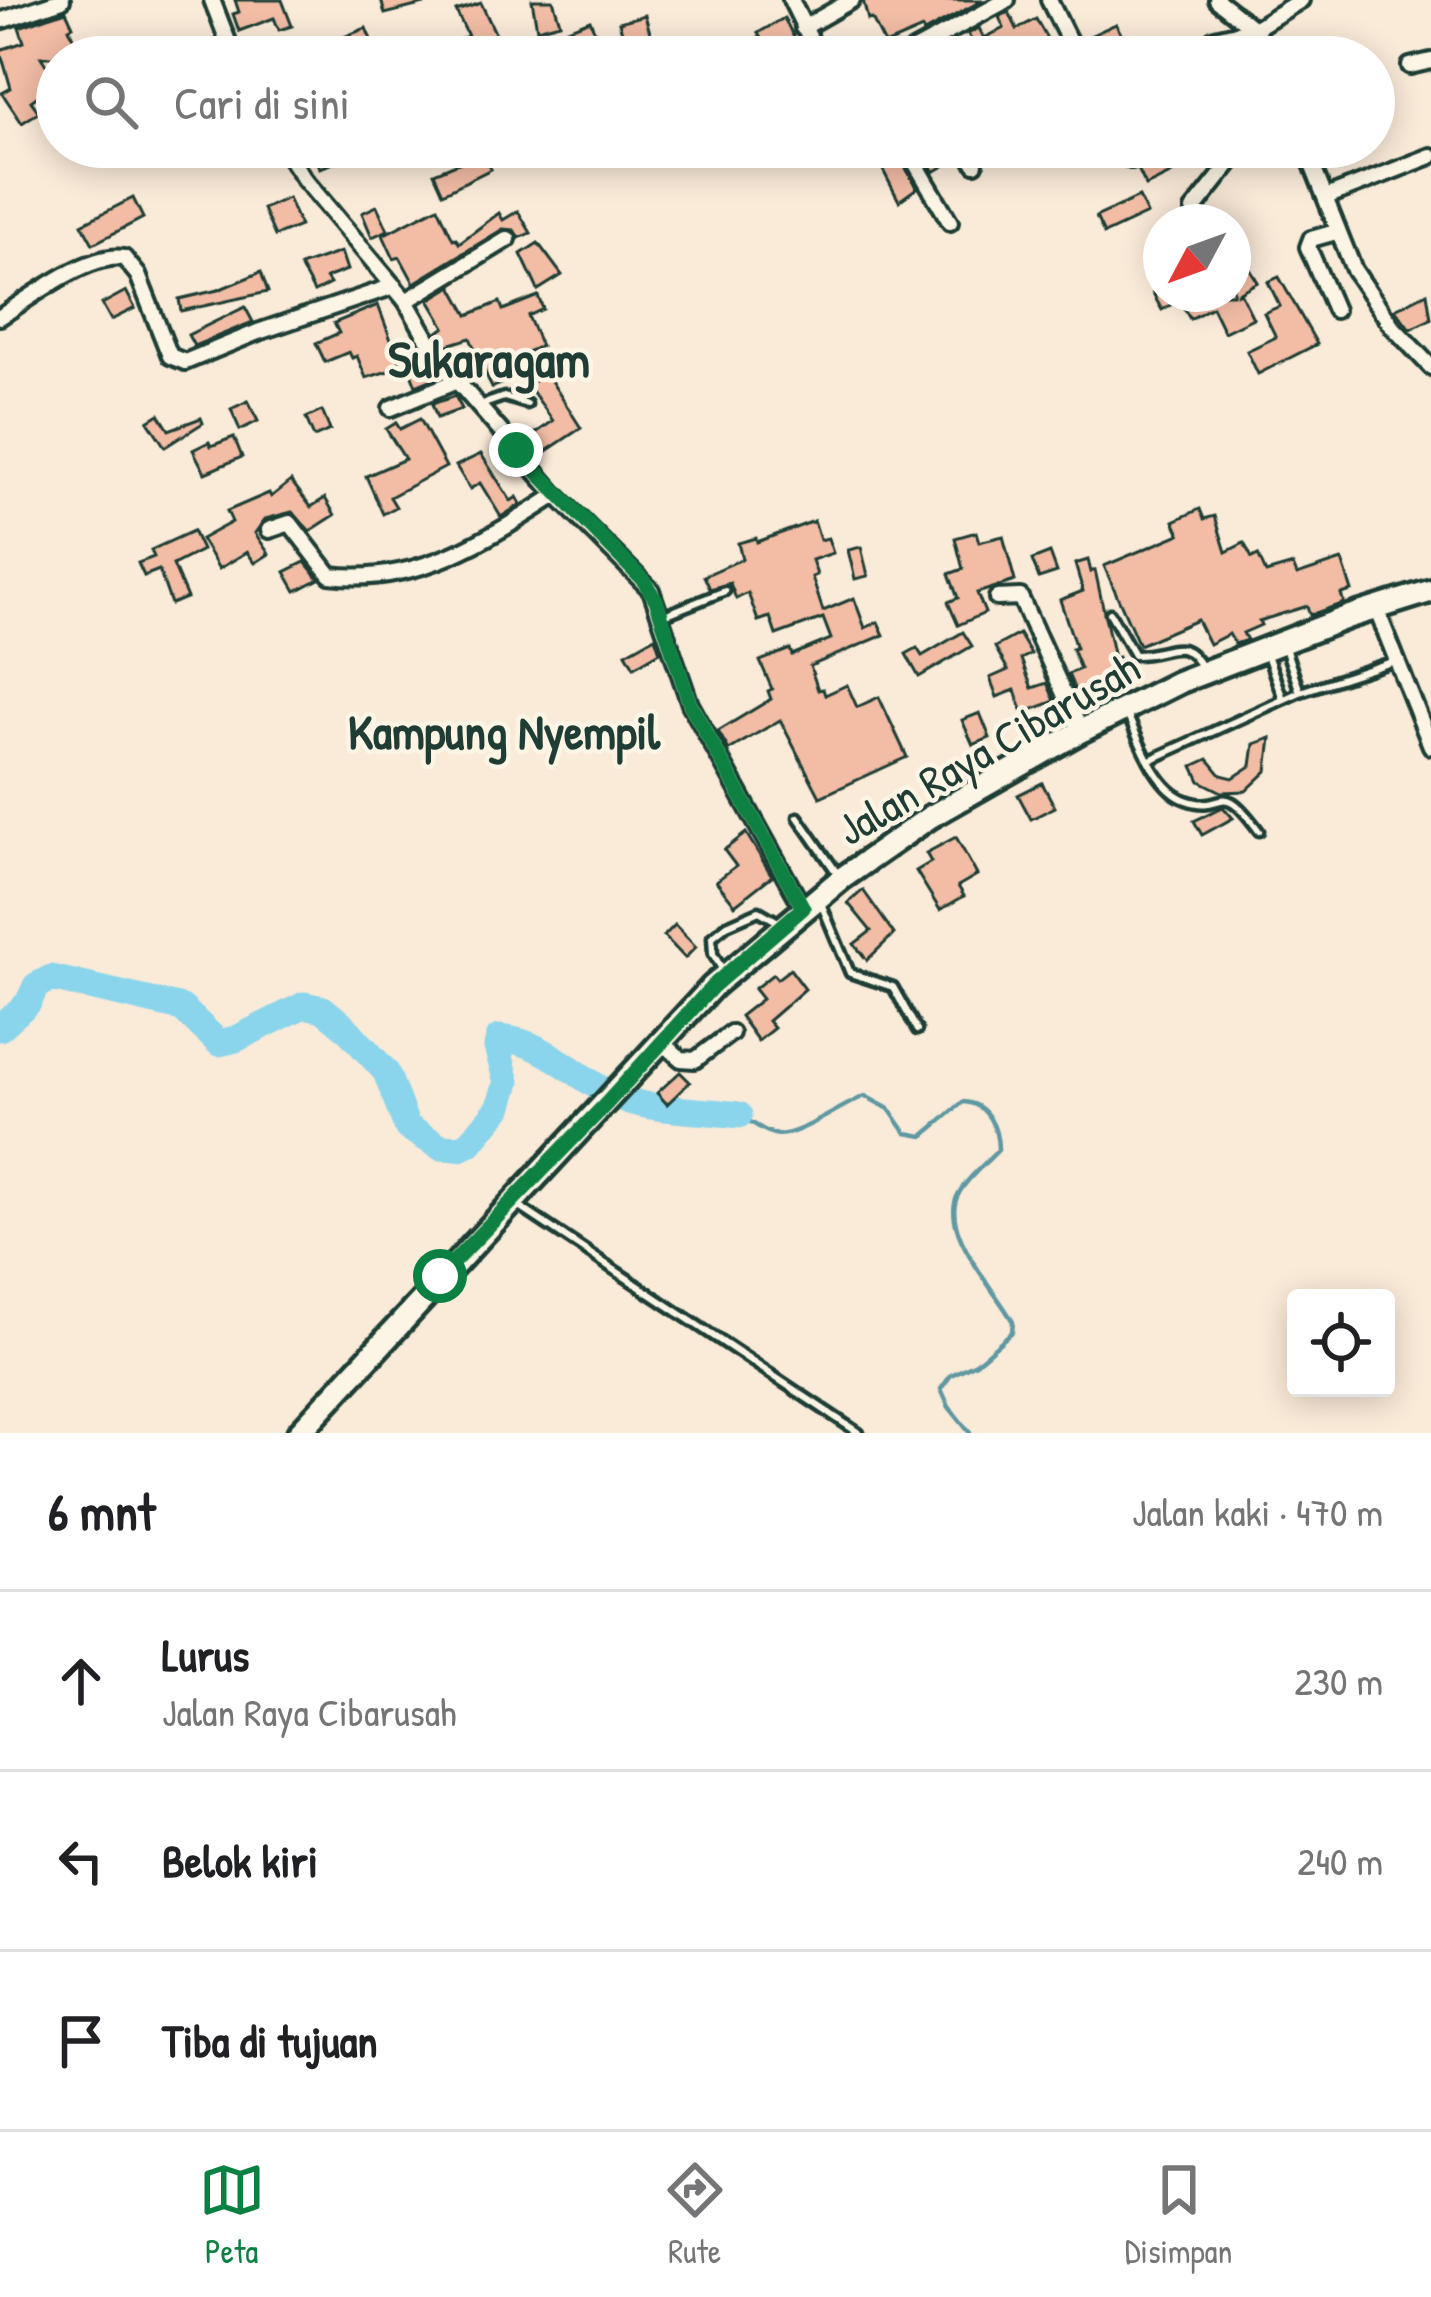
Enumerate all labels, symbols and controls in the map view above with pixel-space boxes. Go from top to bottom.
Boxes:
search box [36,36,1395,168]
icon: search [78,69,144,135]
text: Cari di sini [174,72,350,133]
north arrow [1143,204,1251,312]
district label: Sukaragam [388,324,590,394]
route end [489,423,543,477]
street label: Jalan Raya Cibarusah [825,636,1150,859]
district label: Kampung Nyempil [348,699,661,765]
route start [413,1249,467,1303]
map controls [1287,1289,1395,1397]
button: locate [1287,1289,1395,1397]
text: 6 mnt [48,1477,155,1546]
text: Jalan kaki · 470 m [1132,1485,1383,1538]
text: Lurus [162,1624,249,1685]
icon: ahead [48,1648,114,1714]
text: 230 m [1294,1654,1383,1707]
text: Jalan Raya Cibarusah [162,1685,457,1738]
icon: left [48,1828,114,1894]
text: Belok kiri [162,1830,318,1891]
text: 240 m [1297,1834,1383,1887]
icon: arrive [48,2008,114,2074]
text: Tiba di tujuan [162,2010,378,2071]
tab: Peta [199,2157,265,2273]
tab: Rute [662,2157,728,2273]
tab: Disimpan [1125,2157,1232,2273]

